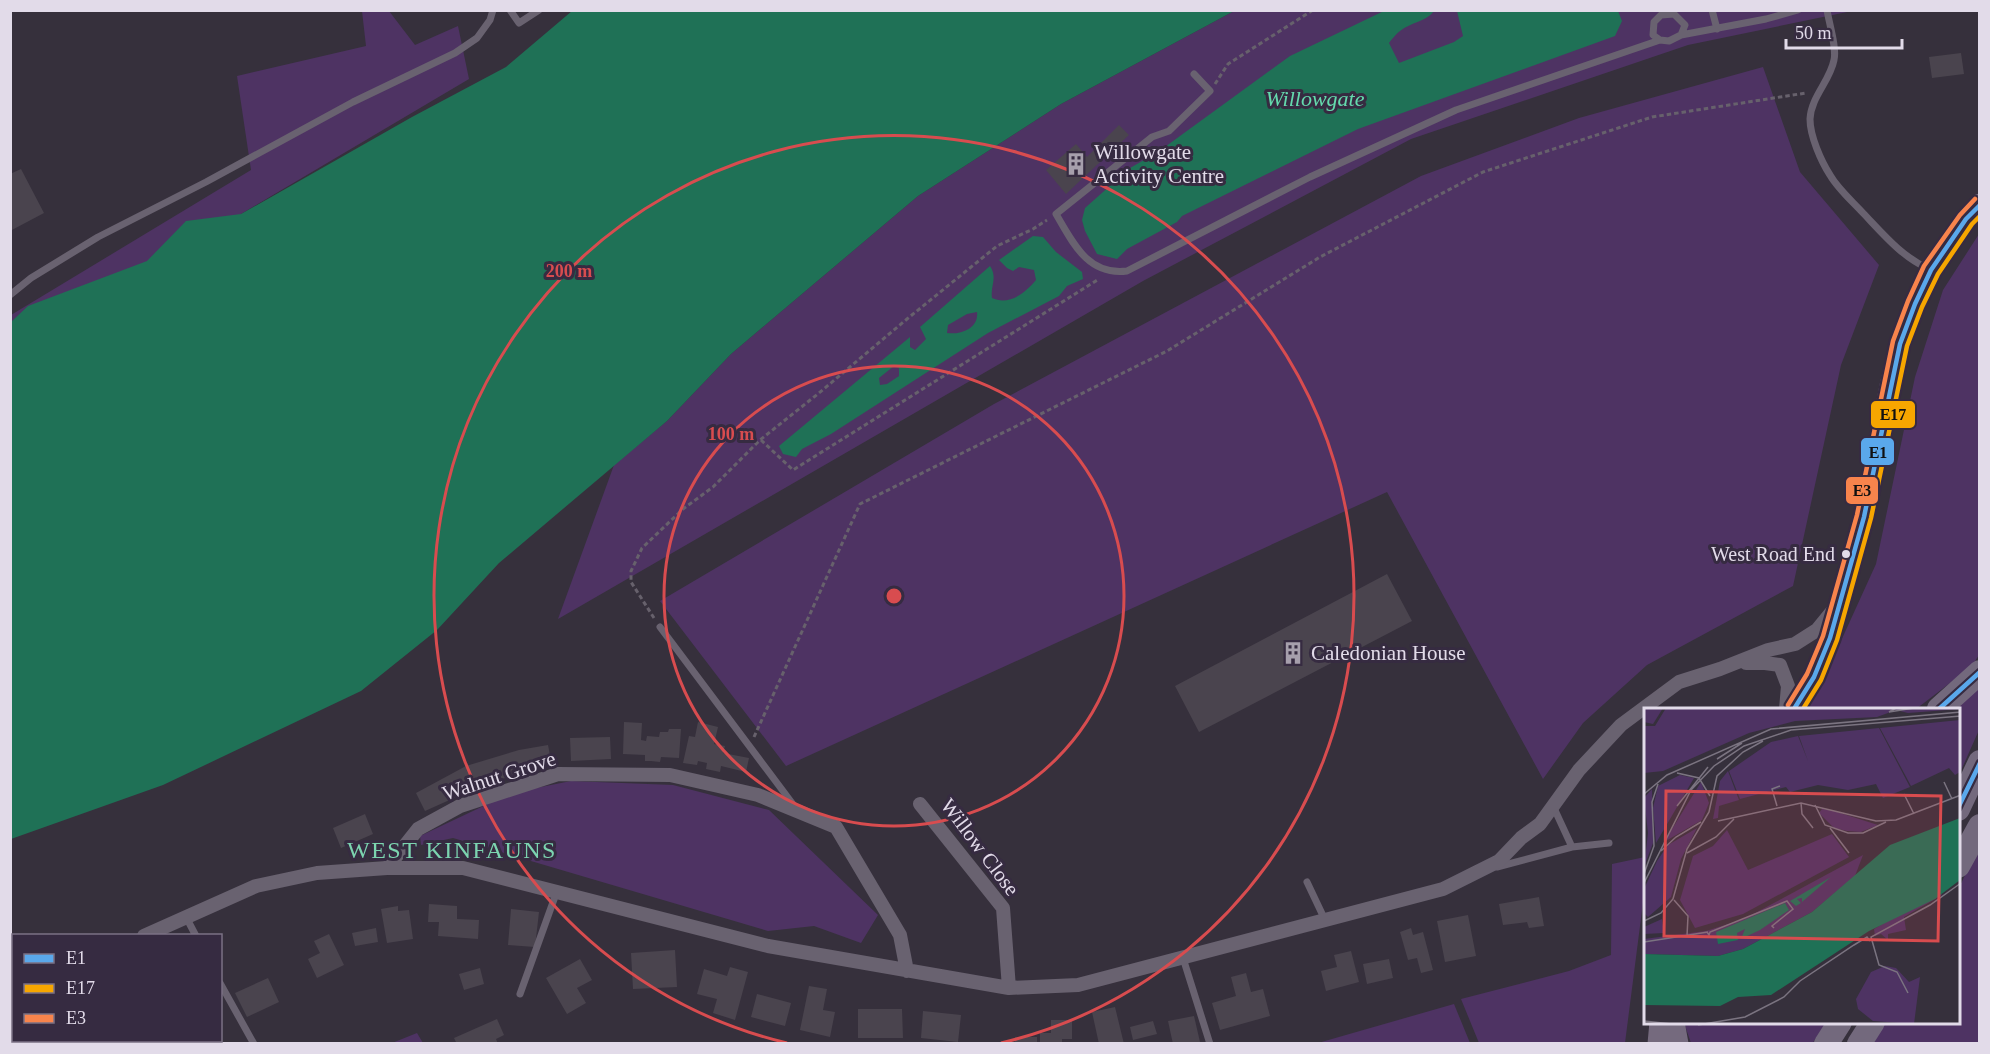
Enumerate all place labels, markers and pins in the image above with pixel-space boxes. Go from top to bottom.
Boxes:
place label: Willowgate Activity Centre [1094,140,1224,188]
building icon: Willowgate Activity Centre [1063,151,1089,177]
place label: West Road End [1711,543,1835,565]
marker: West Road End [1840,548,1852,560]
centre of rings [884,586,904,606]
building icon: Caledonian House [1280,640,1306,666]
place label: Caledonian House [1311,641,1466,665]

